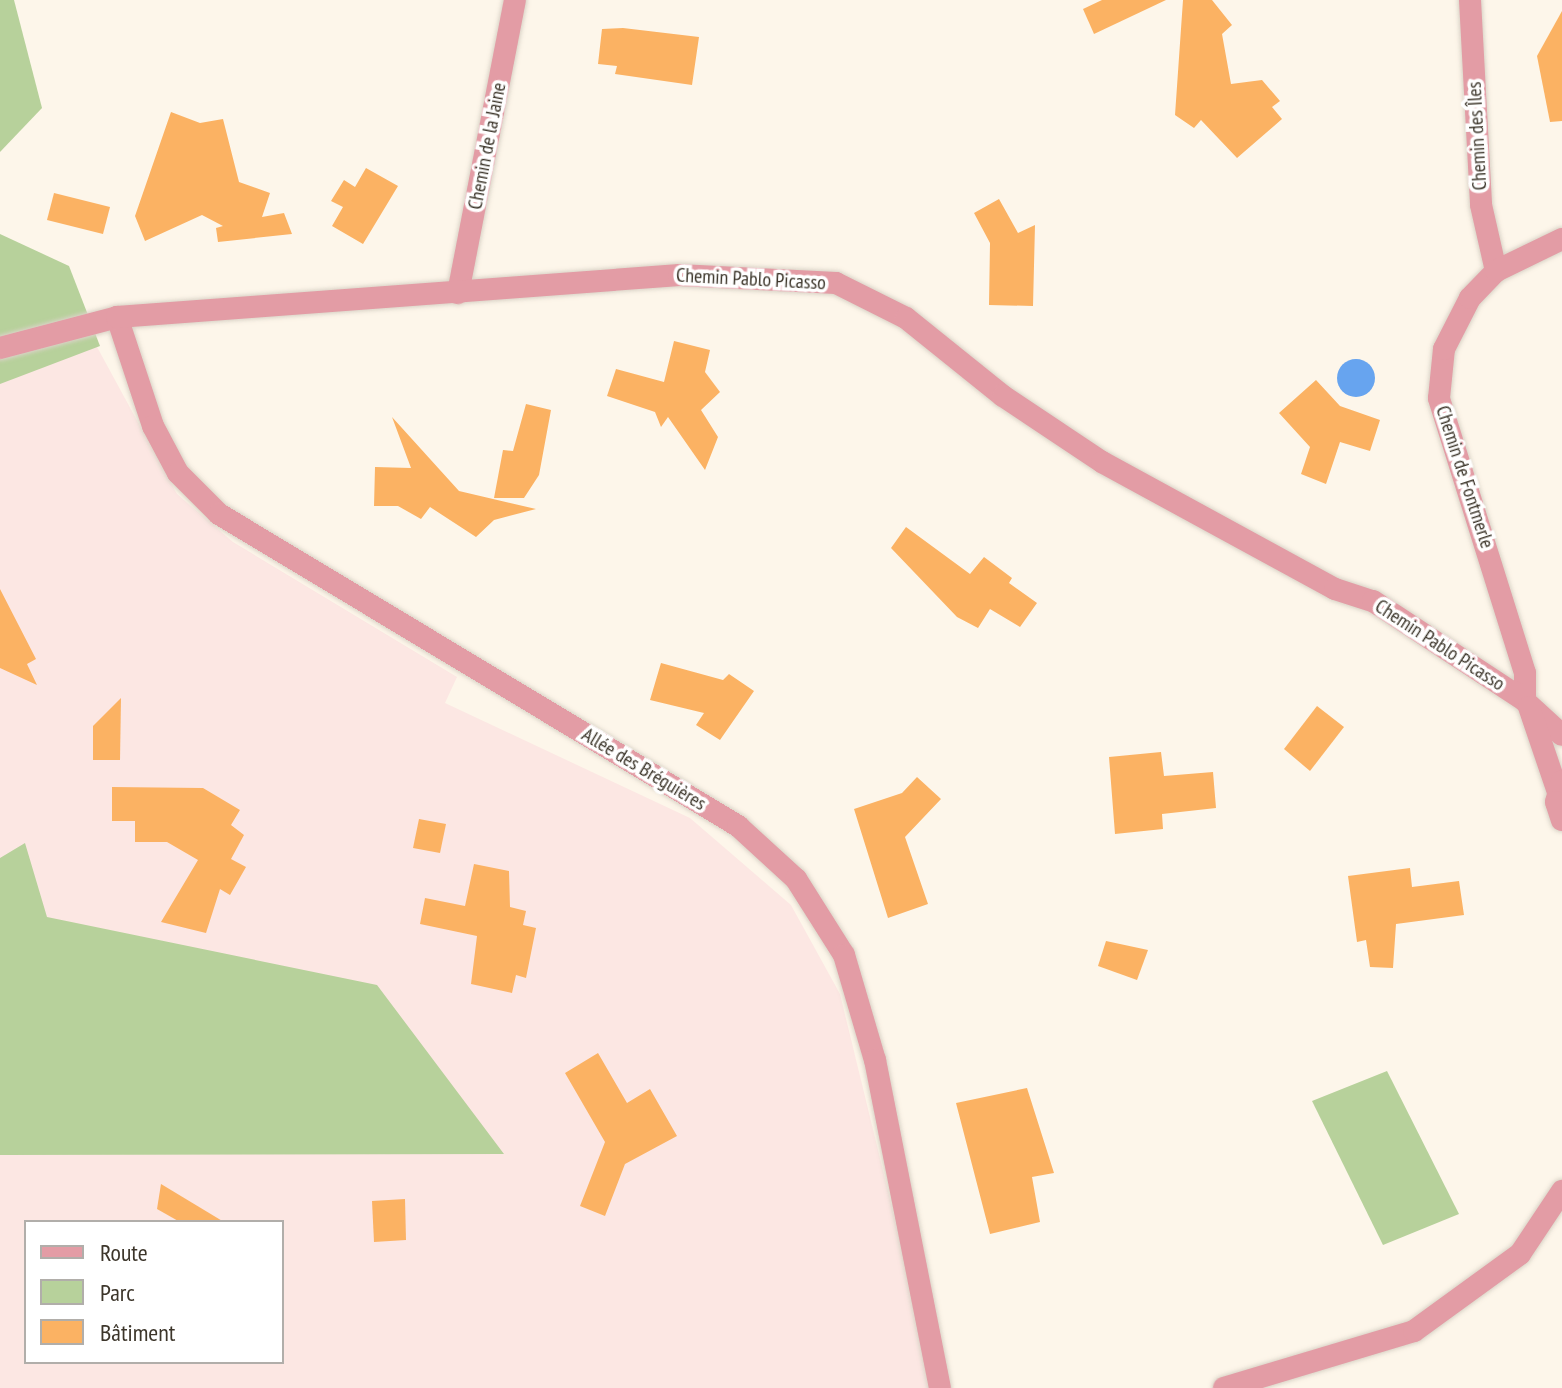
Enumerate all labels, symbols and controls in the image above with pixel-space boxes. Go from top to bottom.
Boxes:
street label: Chemin de la Jaine [463,80,511,212]
street label: Chemin des Îles [1462,81,1492,191]
street label: Chemin Pablo Picasso [676,263,826,295]
street label: Chemin de Fontmerle [1431,403,1499,551]
street label: Chemin Pablo Picasso [1371,594,1509,696]
street label: Allée des Bréguières [578,722,710,816]
legend [24,1220,284,1364]
text: Route [100,1237,148,1268]
text: Parc [100,1277,135,1308]
text: Bâtiment [100,1317,175,1348]

